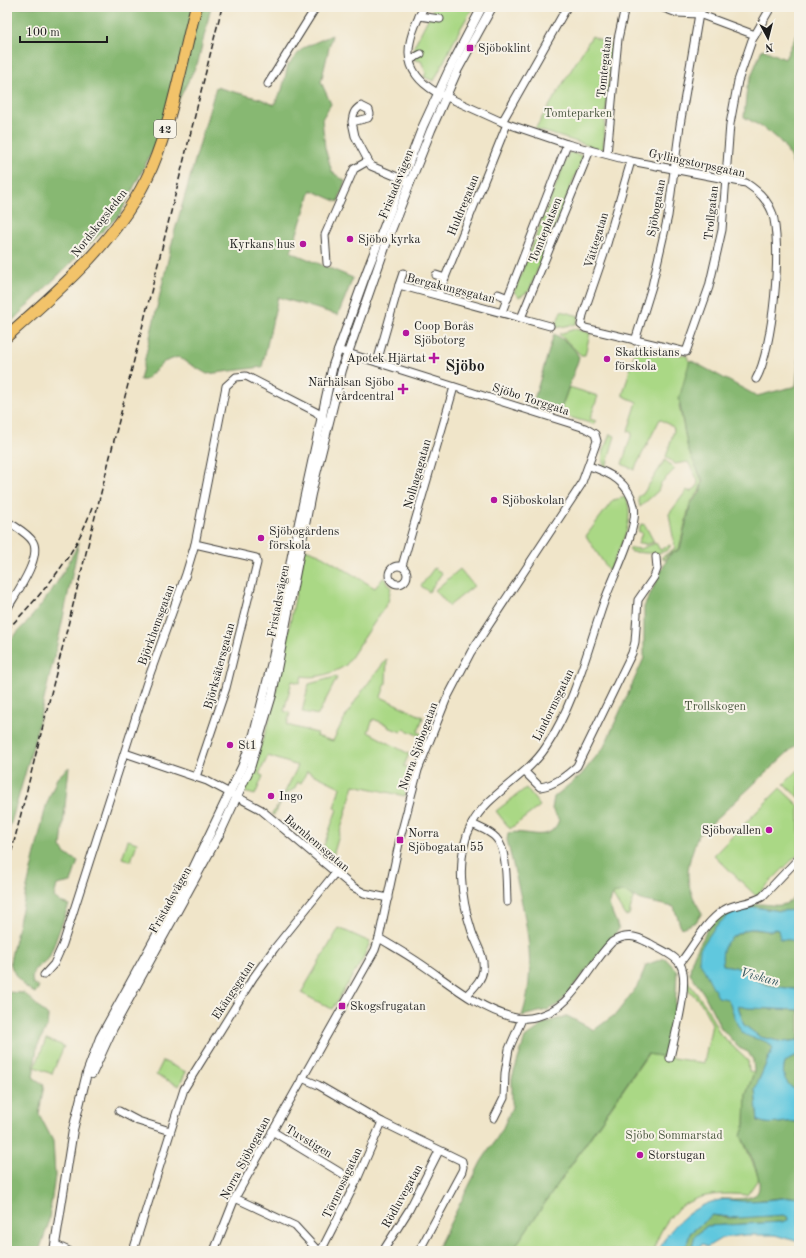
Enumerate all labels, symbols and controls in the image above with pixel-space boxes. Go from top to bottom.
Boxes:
scale bar [20,18,107,44]
north arrow [748,18,788,58]
text: 100 m [26,27,60,39]
street label: Tomtegatan [596,35,614,99]
text: N [764,40,774,52]
marker: Sjöboklint [465,43,475,53]
place label: Sjöboklint [478,43,531,55]
park label: Tomteparken [544,108,613,120]
road number: 42 [154,120,176,138]
street label: Fristadsvägen [378,147,417,221]
street label: Gyllingstorpsgatan [647,148,747,180]
street label: Huldregatan [446,173,482,238]
street label: Sjöbogatan [646,178,668,238]
street label: Trollgatan [703,185,721,241]
street label: Nordskogsleden [70,187,130,260]
street label: Tomteplatsen [527,195,565,265]
street label: Vättegatan [583,211,611,270]
marker: Sjöbo kyrka [345,234,355,244]
place label: Sjöbo kyrka [358,234,420,246]
place label: Kyrkans hus [229,239,295,251]
marker: Kyrkans hus [298,239,308,249]
street label: Bergakungsgatan [405,272,497,306]
place label: Coop Borås Sjöbotorg [414,321,474,347]
marker: Coop Borås Sjöbotorg [401,328,411,338]
place label: Skattkistans förskola [615,347,680,373]
place label: Apotek Hjärtat [347,353,426,365]
marker: Apotek Hjärtat [429,353,439,363]
marker: Skattkistans förskola [602,354,612,364]
district label: Sjöbo [445,359,485,375]
place label: Närhälsan Sjöbo vårdcentral [308,377,394,403]
street label: Sjöbo Torggata [491,382,571,418]
marker: Närhälsan Sjöbo vårdcentral [397,383,409,395]
street label: Nolhagagatan [402,437,434,511]
marker: Sjöboskolan [489,495,499,505]
place label: Sjöboskolan [502,495,565,507]
place label: Sjöbogårdens förskola [269,526,339,552]
marker: Sjöbogårdens förskola [256,533,266,543]
street label: Fristadsvägen [266,563,292,639]
street label: Björkhemsgatan [137,583,177,667]
street label: Björksätersgatan [203,621,237,711]
street label: Lindormsgatan [531,667,577,743]
street label: Norra Sjöbogatan [397,700,441,792]
park label: Trollskogen [684,701,746,713]
marker: St1 [225,740,235,750]
place label: St1 [238,740,257,752]
marker: Ingo [266,791,276,801]
place label: Ingo [279,791,303,803]
street label: Barnhemsgatan [281,813,352,875]
place label: Sjöbovallen [702,825,762,837]
marker: Sjöbovallen [764,825,774,835]
place label: Norra Sjöbogatan 55 [408,828,484,854]
marker: Norra Sjöbogatan 55 [395,835,405,845]
street label: Fristadsvägen [148,865,194,936]
street label: Ekängsgatan [210,958,258,1022]
water label: Viskan [739,966,781,989]
marker: Skogsfrugatan [337,1001,347,1011]
place label: Skogsfrugatan [350,1001,426,1013]
street label: Norra Sjöbogatan [219,1114,273,1202]
street label: Tuvstigen [283,1123,335,1161]
park label: Sjöbo Sommarstad [625,1130,723,1142]
street label: Törnrosagatan [321,1146,365,1221]
marker: Storstugan [635,1150,645,1160]
place label: Storstugan [648,1150,706,1162]
street label: Rödluvegatan [380,1162,426,1230]

